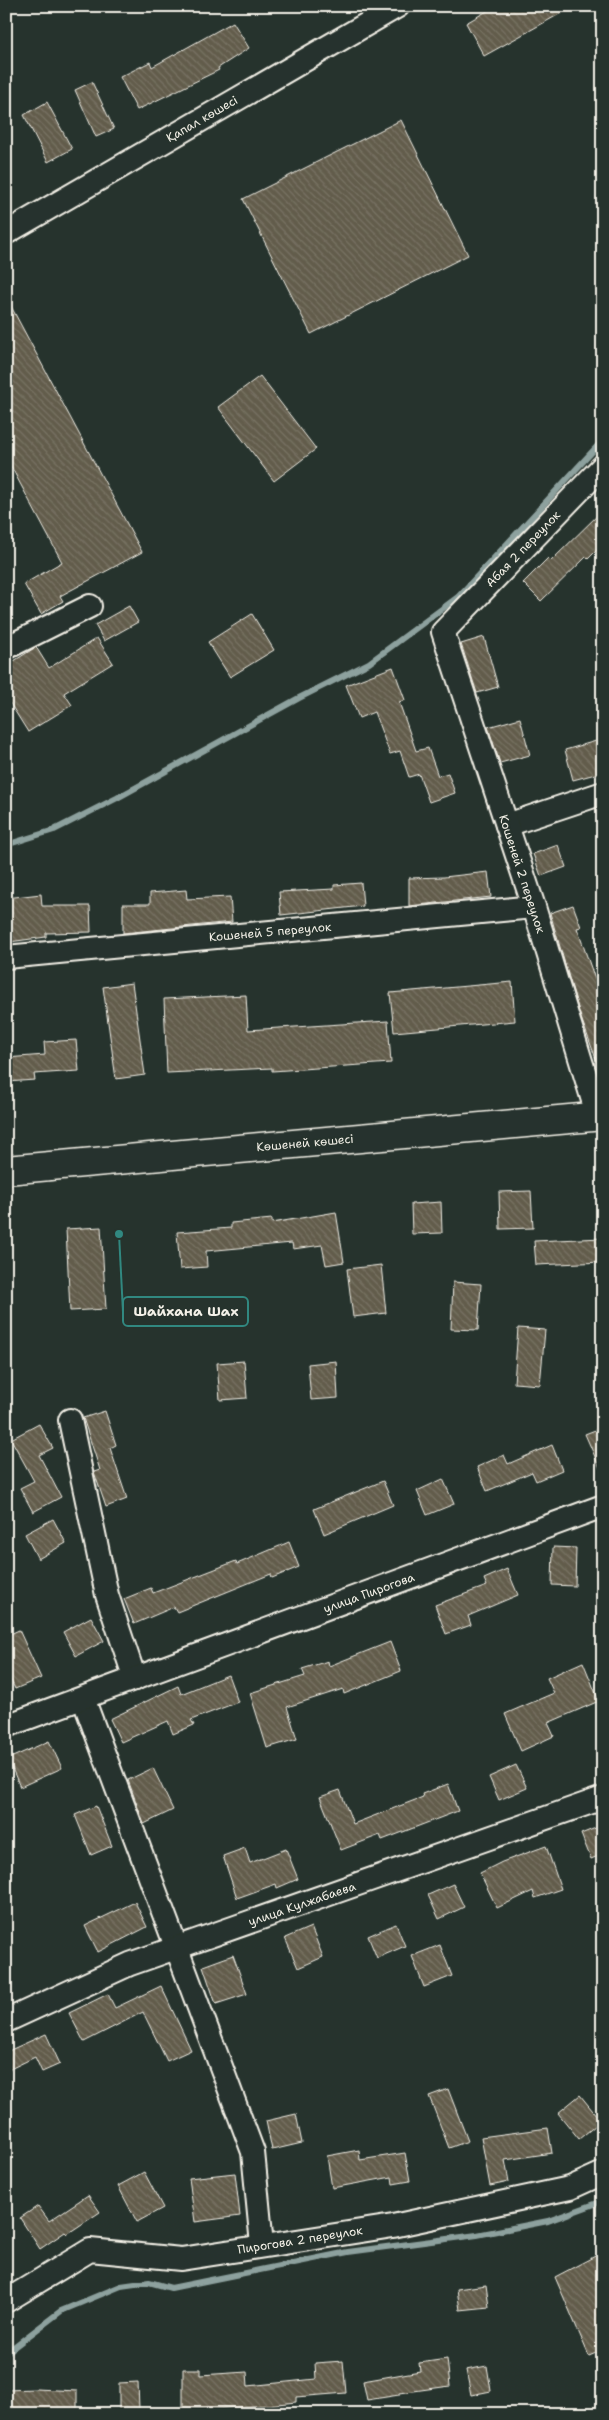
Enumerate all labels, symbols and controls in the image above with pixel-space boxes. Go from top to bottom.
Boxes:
street label: Қапал көшесі [163,92,241,146]
street label: Абая 2 переулок [482,507,564,591]
street label: Кошеней 2 переулок [495,813,549,936]
street label: Кошеней 5 переулок [208,919,333,945]
street label: Көшеней көшесі [256,1131,354,1155]
callout: Шайхана Шах [123,1297,248,1326]
text: Шайхана Шах [134,1302,238,1320]
street label: улица Пирогова [321,1569,417,1617]
street label: улица Кулжабаева [246,1878,358,1930]
street label: Пирогова 2 переулок [236,2222,364,2258]

